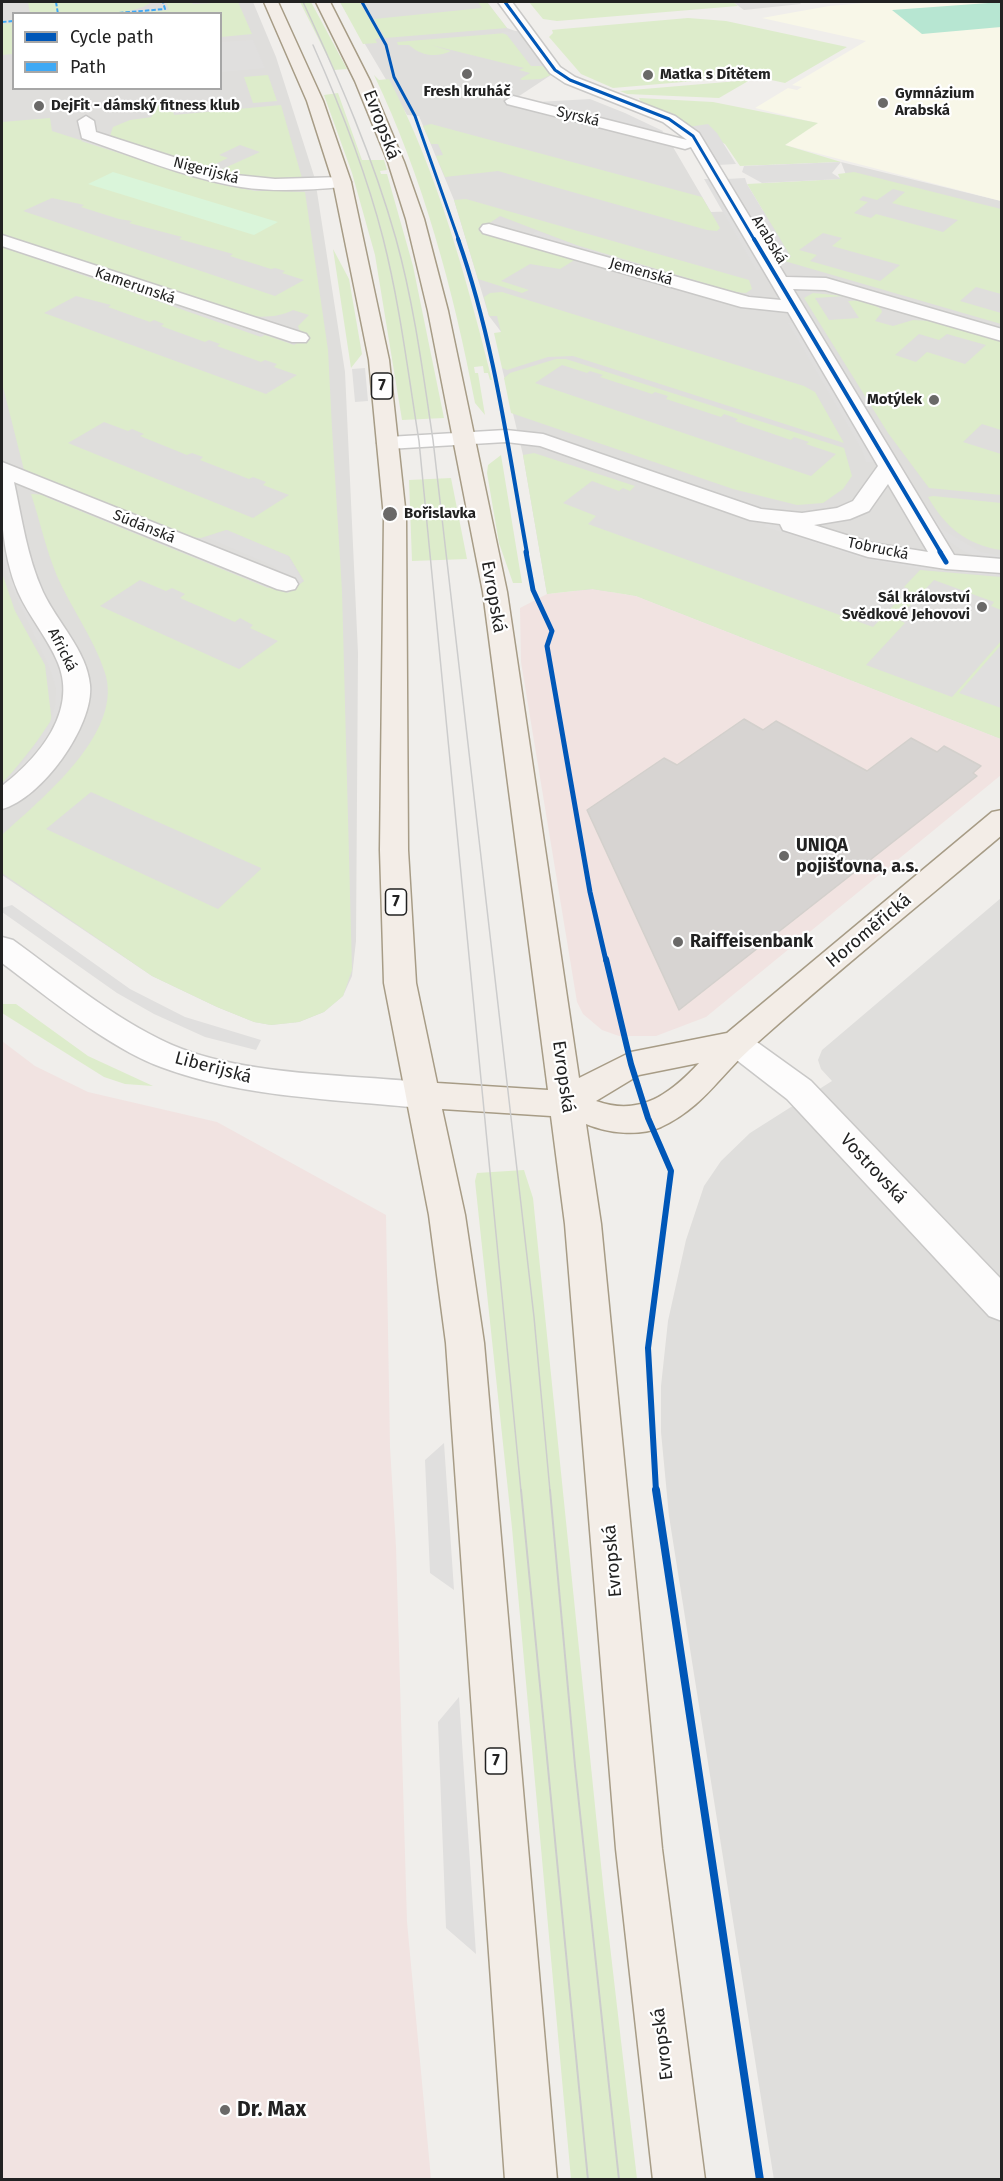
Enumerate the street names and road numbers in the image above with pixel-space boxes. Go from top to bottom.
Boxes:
street label: Evropská [358,87,404,163]
street label: Syrská [555,103,601,131]
street label: Nigerijská [171,154,241,188]
street label: Arabská [747,212,791,268]
street label: Jemenská [607,254,675,290]
street label: Kamerunská [92,264,178,308]
road number: 7 [372,373,392,399]
street label: Súdánská [110,506,178,548]
street label: Tobrucká [846,534,910,564]
street label: Evropská [476,559,510,635]
street label: Africká [43,625,81,675]
road number: 7 [386,889,406,915]
street label: Horoměřická [822,889,916,973]
street label: Evropská [547,1039,579,1115]
street label: Liberijská [172,1047,254,1089]
street label: Vostrovská [835,1130,911,1208]
street label: Evropská [599,1524,627,1598]
road number: 7 [486,1748,506,1774]
street label: Evropská [648,2007,678,2081]

